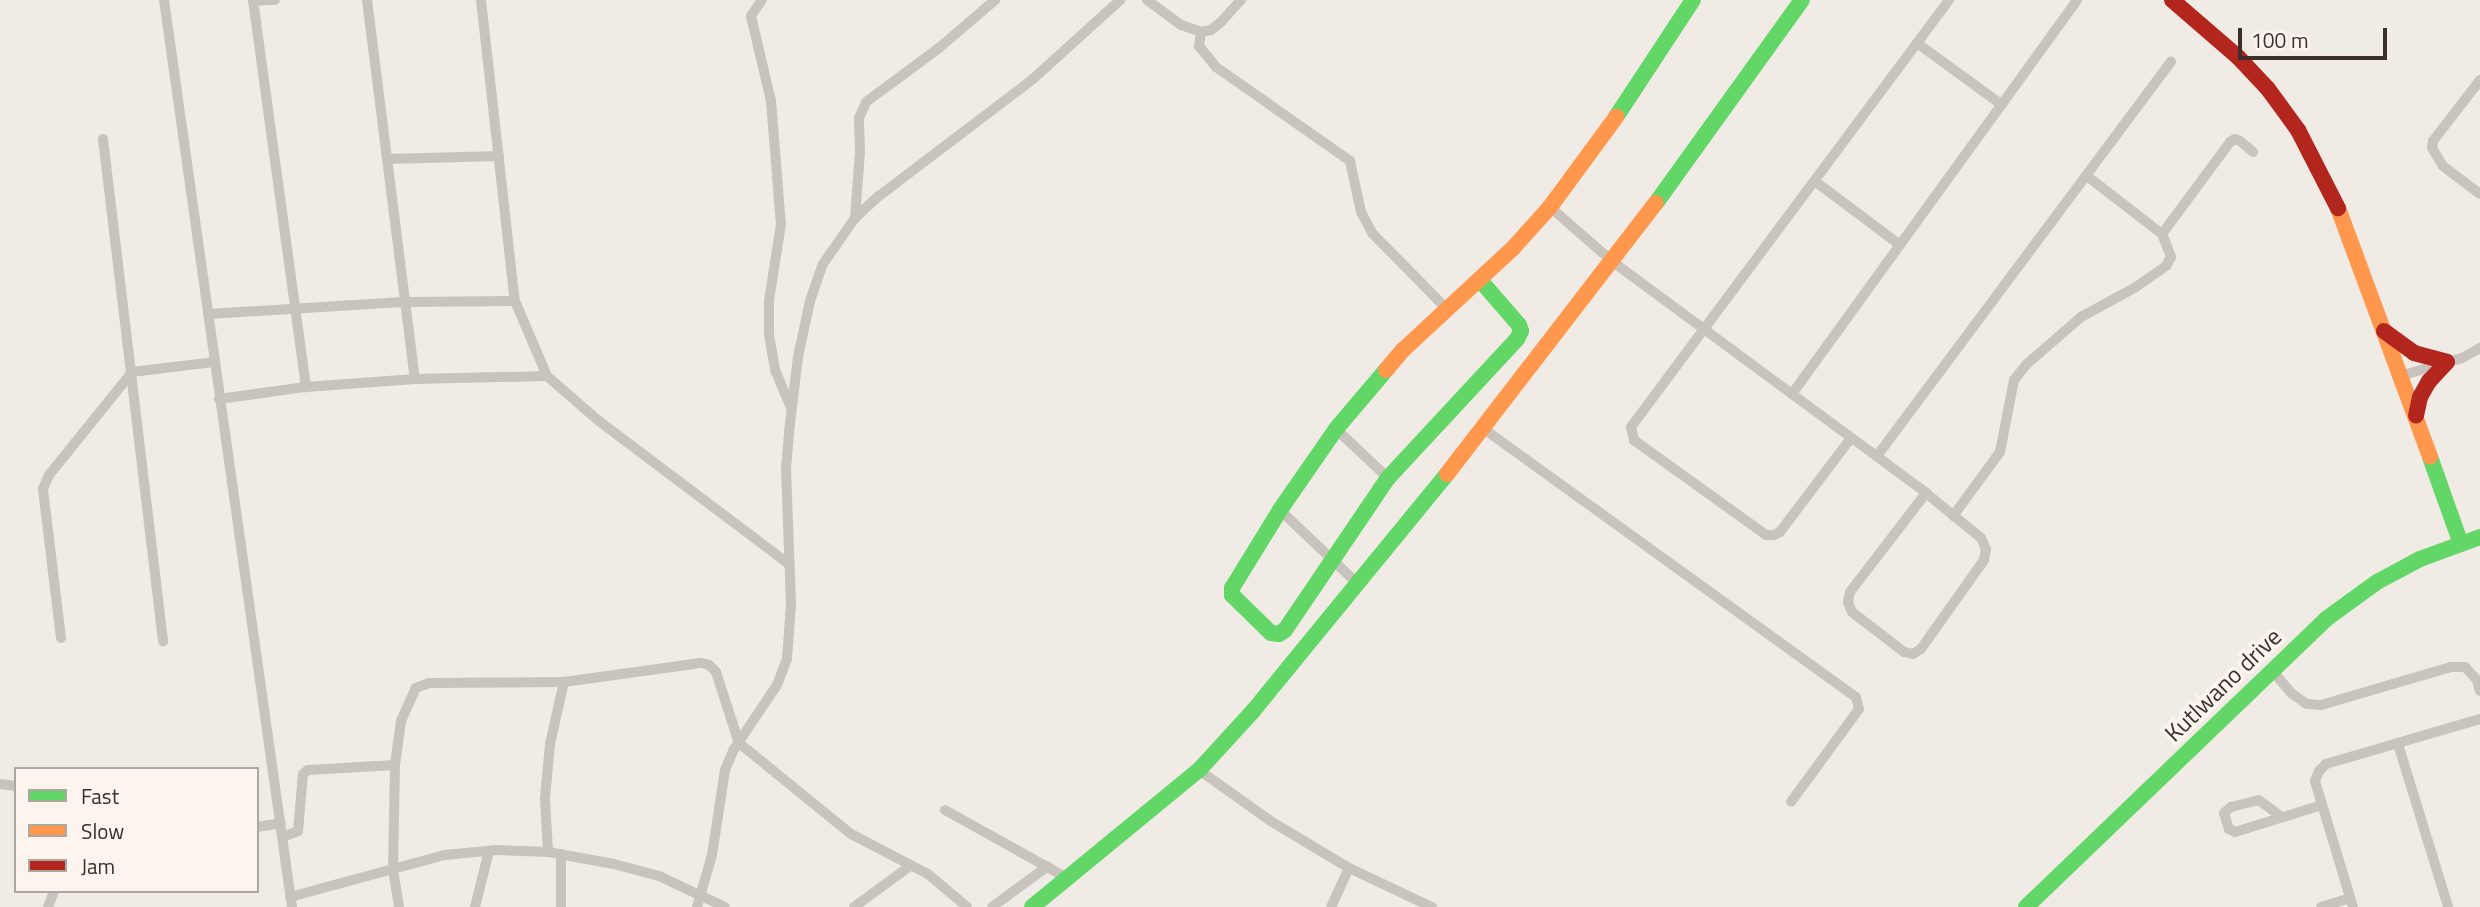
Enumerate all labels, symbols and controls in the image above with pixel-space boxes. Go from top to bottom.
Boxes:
scale bar [2242,14,2391,58]
text: 100 m [2251,24,2308,56]
street label: Kutlwano drive [2159,622,2287,748]
legend [14,767,259,893]
text: Fast [81,780,119,812]
text: Slow [81,815,124,847]
text: Jam [81,850,115,882]

